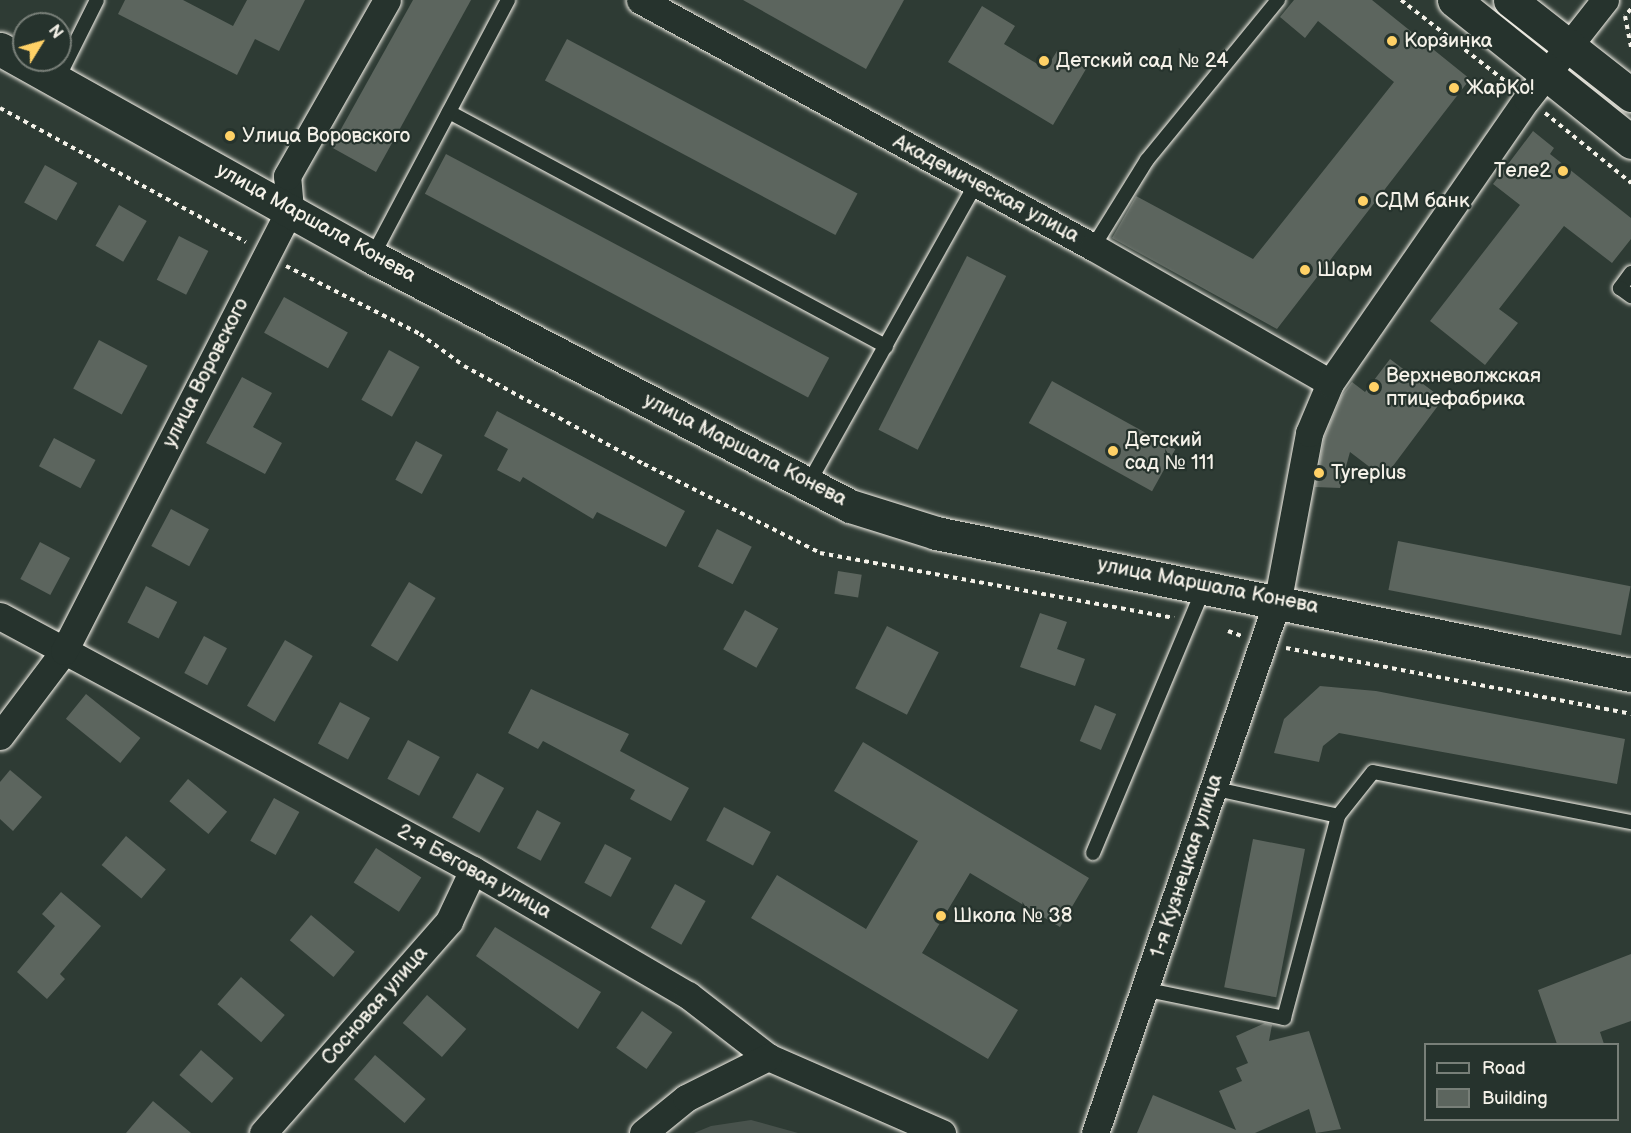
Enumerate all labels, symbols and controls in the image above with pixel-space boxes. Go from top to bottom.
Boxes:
north arrow [12,12,72,72]
text: N [44,22,66,43]
place label: Корзинка [1404,29,1493,53]
marker: Корзинка [1385,34,1399,48]
place label: Детский сад № 24 [1056,49,1228,73]
marker: Детский сад № 24 [1037,54,1051,68]
place label: ЖарКо! [1466,76,1534,100]
marker: ЖарКо! [1447,81,1461,95]
place label: Улица Воровского [242,124,410,148]
marker: Улица Воровского [223,129,237,143]
street label: Академическая улица [889,130,1083,248]
street label: улица Маршала Конева [212,158,420,288]
place label: Теле2 [1494,159,1551,183]
marker: Теле2 [1556,164,1570,178]
place label: СДМ банк [1375,189,1470,213]
marker: СДМ банк [1356,194,1370,208]
place label: Шарм [1317,258,1373,282]
marker: Шарм [1298,263,1312,277]
street label: улица Воровского [158,294,254,452]
place label: Верхневолжская птицефабрика [1386,364,1541,411]
marker: Верхневолжская птицефабрика [1367,380,1381,394]
street label: улица Маршала Конева [640,388,850,512]
place label: Детский сад № 111 [1125,428,1214,475]
marker: Детский сад № 111 [1106,444,1120,458]
place label: Tyreplus [1331,461,1406,485]
marker: Tyreplus [1312,466,1326,480]
street label: улица Маршала Конева [1096,553,1320,619]
street label: 1-я Кузнецкая улица [1146,771,1228,961]
street label: 2-я Беговая улица [393,820,555,924]
place label: Школа № 38 [953,904,1072,928]
marker: Школа № 38 [934,909,948,923]
street label: Сосновая улица [317,942,433,1070]
legend [1424,1043,1619,1121]
text: Road [1482,1058,1526,1079]
text: Building [1482,1088,1548,1109]

